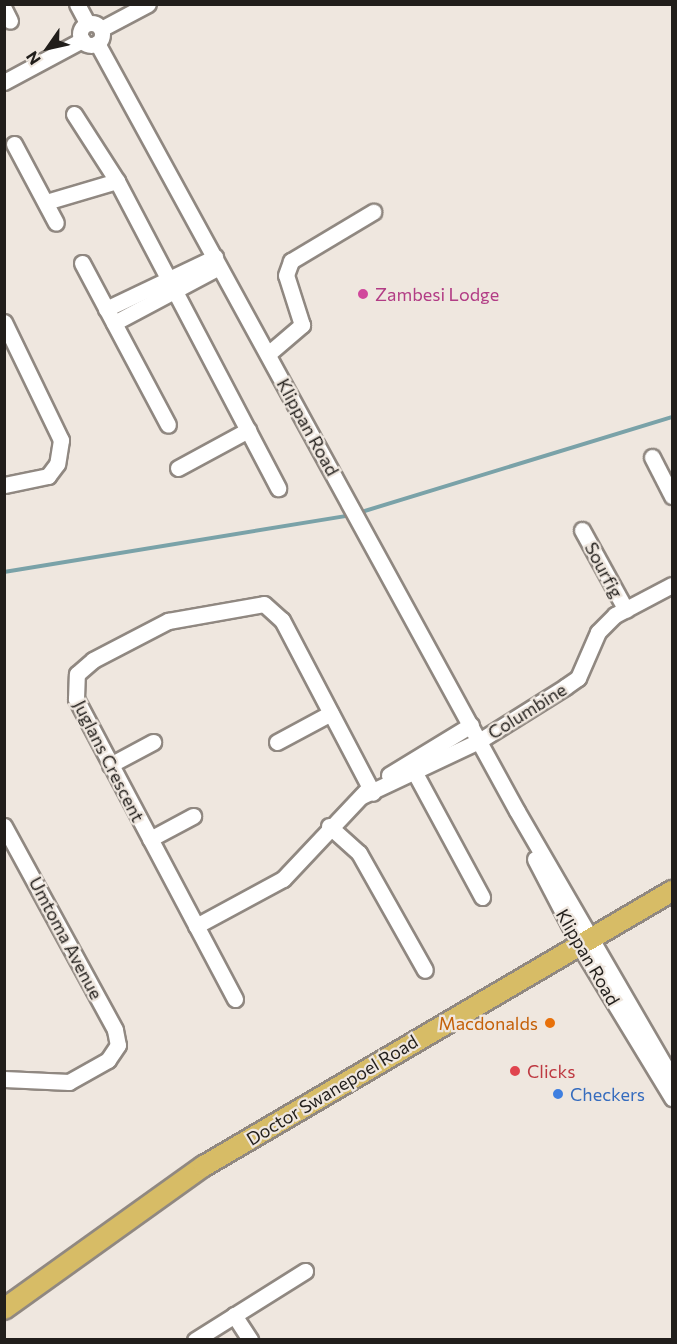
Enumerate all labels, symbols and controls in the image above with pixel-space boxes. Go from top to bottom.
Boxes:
north arrow [18,18,78,78]
text: N [21,48,44,69]
place label: Zambesi Lodge [375,283,499,305]
marker: Zambesi Lodge [356,287,370,301]
street label: Klippan Road [272,375,344,479]
street label: Sourfig [580,538,628,602]
street label: Columbine [484,678,570,744]
street label: Juglans Crescent [69,696,149,826]
street label: Umtoma Avenue [25,873,107,1003]
street label: Klippan Road [552,905,624,1009]
place label: Macdonalds [439,1012,538,1034]
marker: Macdonalds [543,1016,557,1030]
street label: Doctor Swanepoel Road [242,1030,422,1150]
place label: Clicks [527,1060,575,1082]
marker: Clicks [508,1064,522,1078]
place label: Checkers [570,1083,645,1105]
marker: Checkers [551,1087,565,1101]

